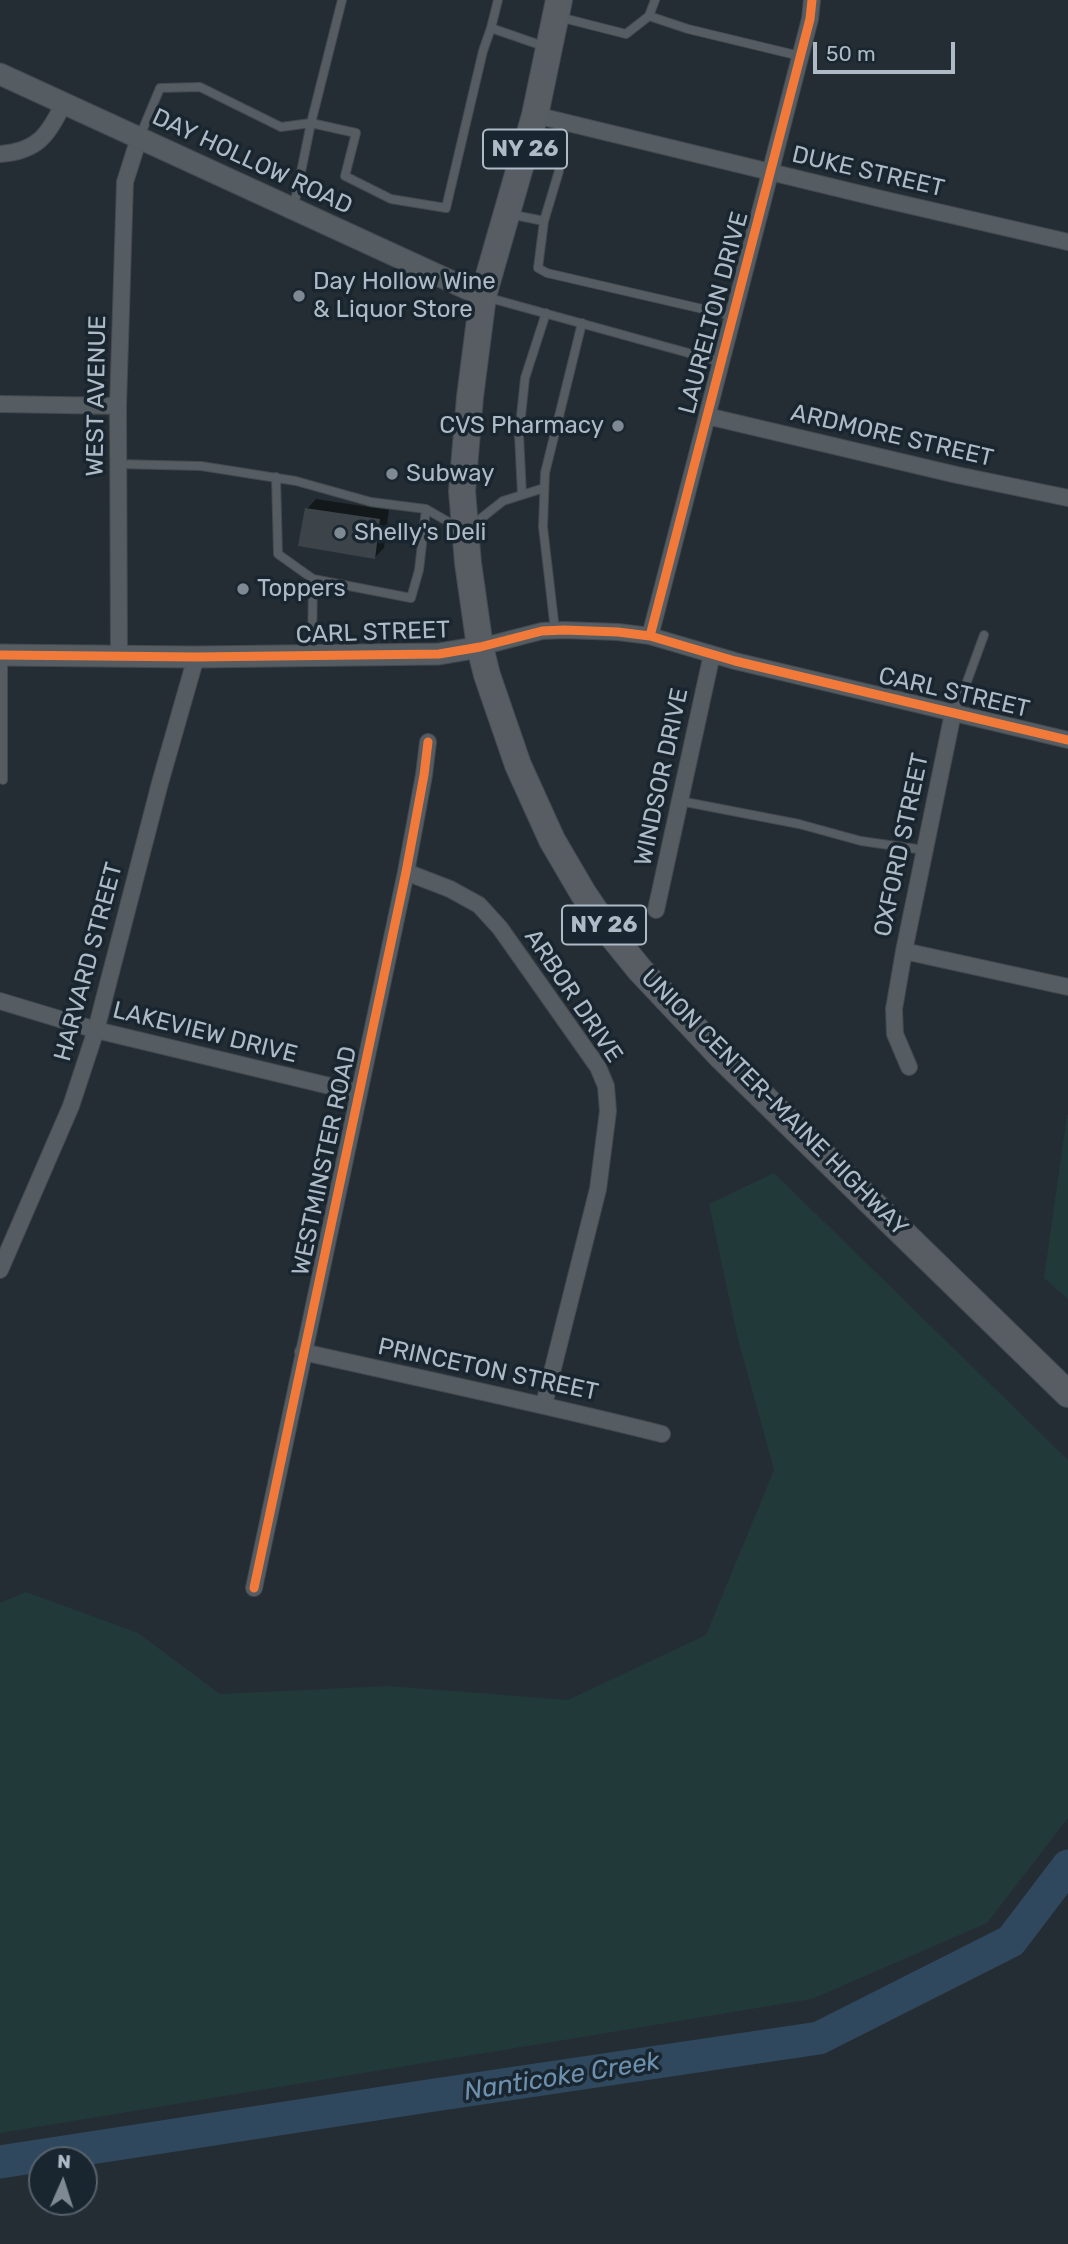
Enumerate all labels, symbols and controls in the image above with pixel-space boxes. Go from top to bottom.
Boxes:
scale bar [816,28,958,72]
text: 50 m [826,41,876,66]
street label: DAY HOLLOW ROAD [147,103,357,221]
road number: NY 26 [483,130,567,168]
street label: DUKE STREET [789,140,947,204]
street label: LAURELTON DRIVE [673,209,755,417]
place label: Day Hollow Wine & Liquor Store [313,268,496,324]
marker: Day Hollow Wine & Liquor Store [291,288,307,304]
street label: WEST AVENUE [81,315,113,477]
street label: ARDMORE STREET [788,399,996,473]
place label: CVS Pharmacy [439,412,604,440]
marker: CVS Pharmacy [610,418,626,434]
place label: Subway [406,460,494,488]
marker: Subway [384,466,400,482]
place label: Shelly's Deli [354,519,486,547]
marker: Shelly's Deli [332,525,348,541]
place label: Toppers [257,575,346,603]
marker: Toppers [235,581,251,597]
street label: CARL STREET [295,616,451,650]
street label: CARL STREET [876,662,1032,724]
street label: WINDSOR DRIVE [629,686,695,868]
street label: OXFORD STREET [869,751,935,939]
street label: HARVARD STREET [49,859,129,1065]
road number: NY 26 [562,906,646,944]
street label: ARBOR DRIVE [518,924,628,1068]
street label: UNION CENTER-MAINE HIGHWAY [635,964,913,1242]
street label: LAKEVIEW DRIVE [110,996,300,1070]
street label: WESTMINSTER ROAD [287,1044,363,1278]
street label: PRINCETON STREET [375,1333,601,1407]
water label: Nanticoke Creek [462,2046,662,2108]
north arrow [28,2146,98,2216]
text: N [57,2150,71,2173]

